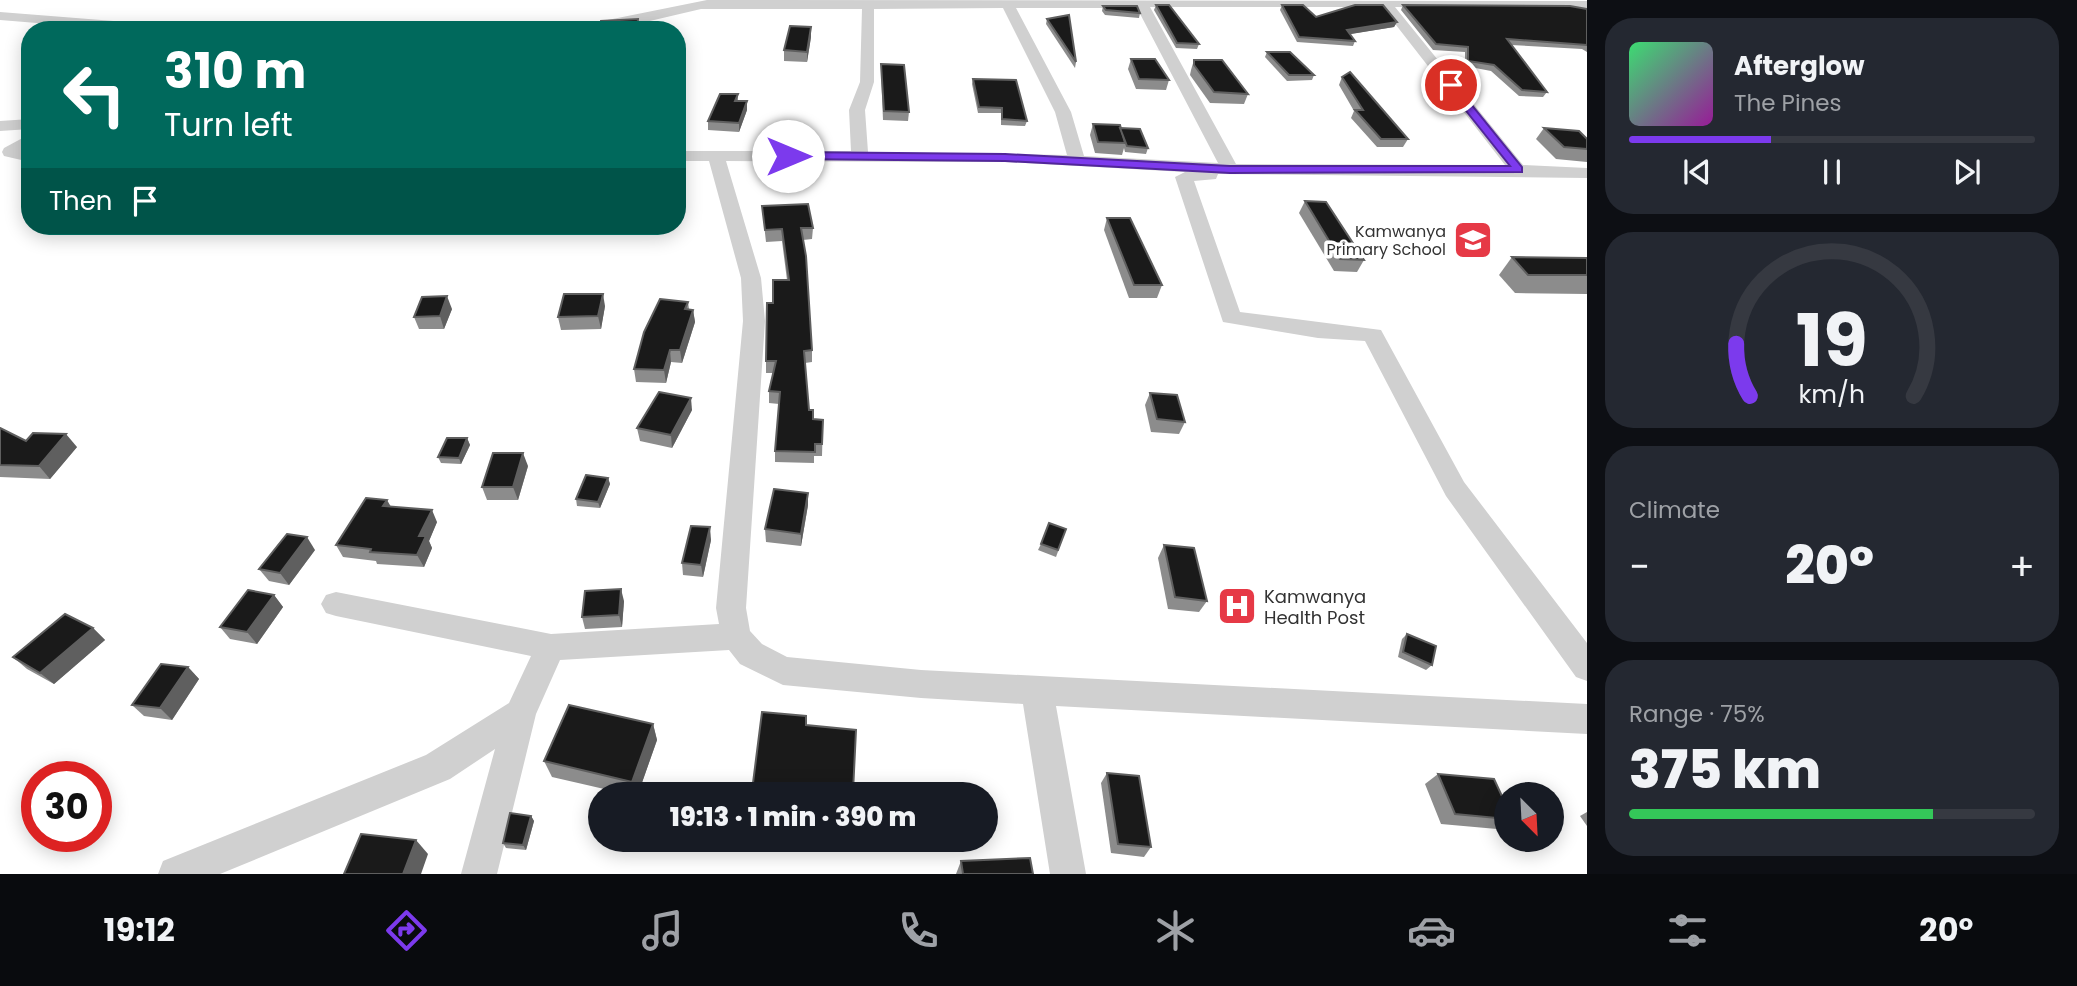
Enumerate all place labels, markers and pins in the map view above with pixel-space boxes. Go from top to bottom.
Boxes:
pin [1421,55,1481,115]
school or university icon: Kamwanya Primary School [1452,219,1494,261]
place label: Kamwanya Primary School [1327,220,1446,261]
place label: Kamwanya Health Post [1264,584,1366,630]
hospital icon: Kamwanya Health Post [1216,585,1258,627]

